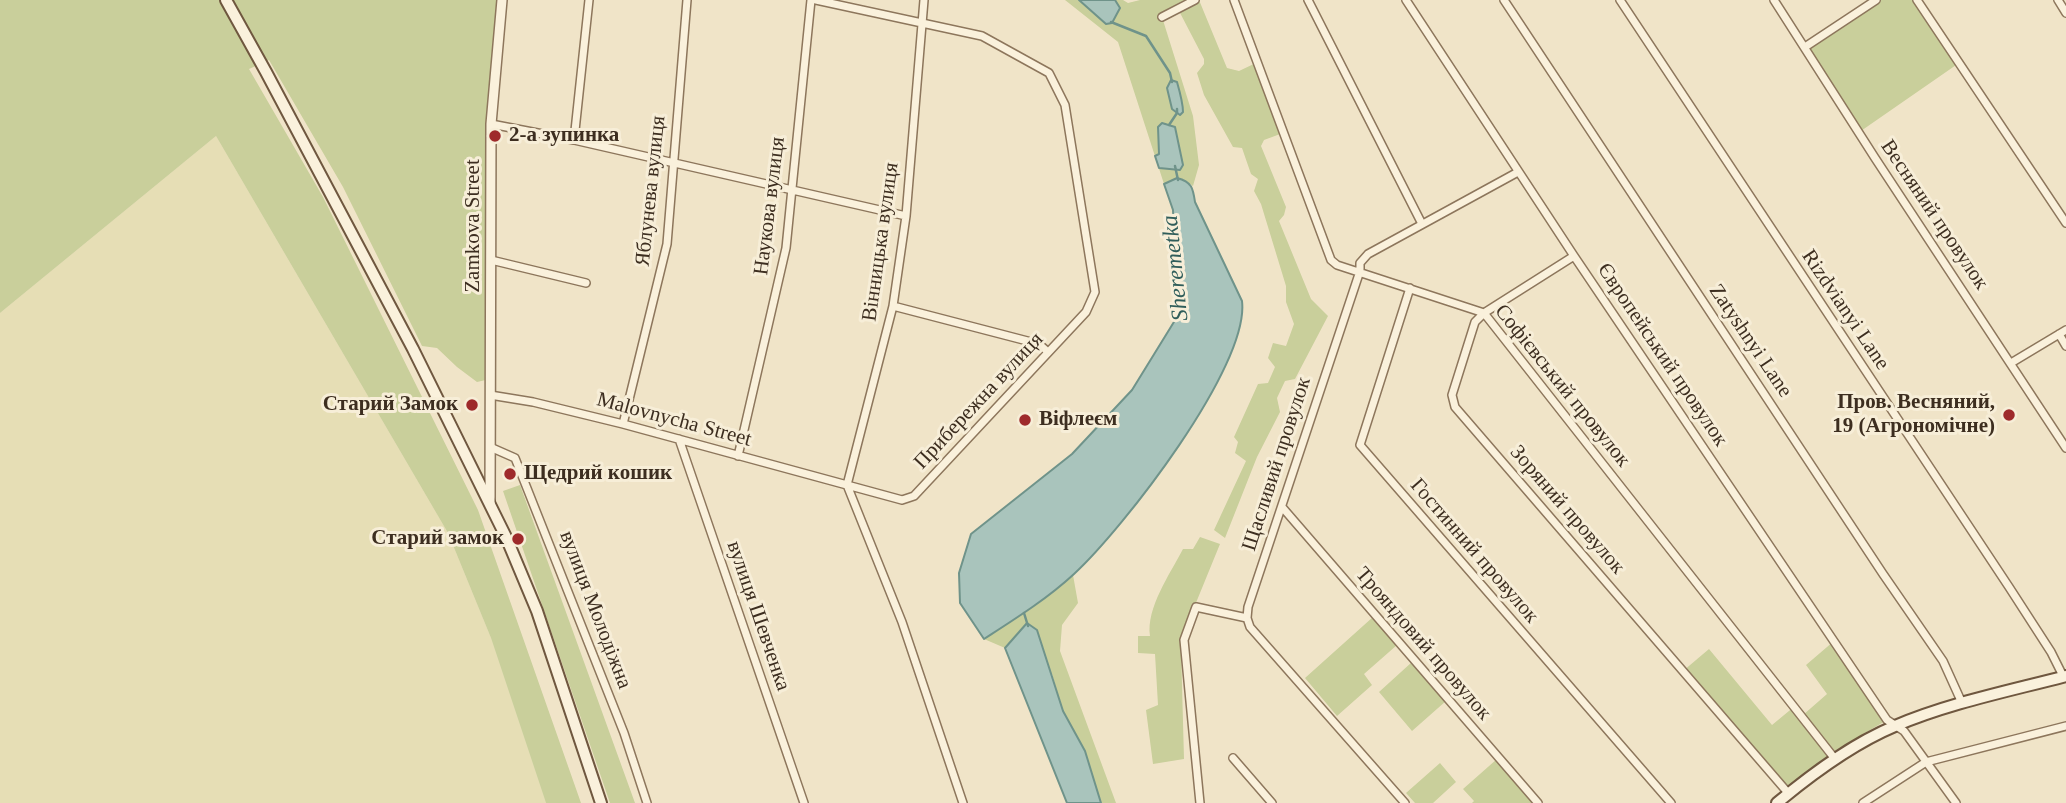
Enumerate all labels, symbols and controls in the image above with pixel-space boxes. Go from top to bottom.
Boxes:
street label: Яблунева вулиця [631,114,671,268]
place label: 2-а зупинка [509,123,619,149]
marker: 2-а зупинка [487,128,503,144]
street label: Наукова вулиця [749,135,791,277]
street label: Весняний провулок [1875,135,1993,295]
street label: Zamkova Street [460,159,486,293]
street label: Вінницька вулиця [857,161,905,323]
water label: Sheremetka [1157,214,1195,322]
street label: Rizdvianyi Lane [1796,245,1894,375]
street label: Європейський провулок [1591,259,1733,451]
street label: Zatyshnyi Lane [1703,280,1797,402]
street label: Софієвський провулок [1489,300,1635,472]
street label: Прибережна вулиця [909,327,1049,475]
street label: Щасливий провулок [1237,374,1317,554]
street label: Malovnycha Street [594,387,754,453]
place label: Пров. Весняний, 19 (Агрономічне) [1832,390,1995,440]
place label: Старий Замок [323,392,458,418]
marker: Старий Замок [464,397,480,413]
place label: Віфлеєм [1039,407,1117,433]
marker: Пров. Весняний, 19 (Агрономічне) [2001,407,2017,423]
marker: Віфлеєм [1017,412,1033,428]
street label: Зоряний провулок [1504,440,1630,580]
place label: Щедрий кошик [524,461,672,487]
marker: Щедрий кошик [502,466,518,482]
street label: Гостинний провулок [1404,474,1544,628]
place label: Старий замок [371,526,504,552]
street label: вулиця Молодіжна [553,528,637,692]
marker: Старий замок [510,531,526,547]
street label: вулиця Шевченка [721,538,795,694]
street label: Трояндовий провулок [1350,562,1496,726]

